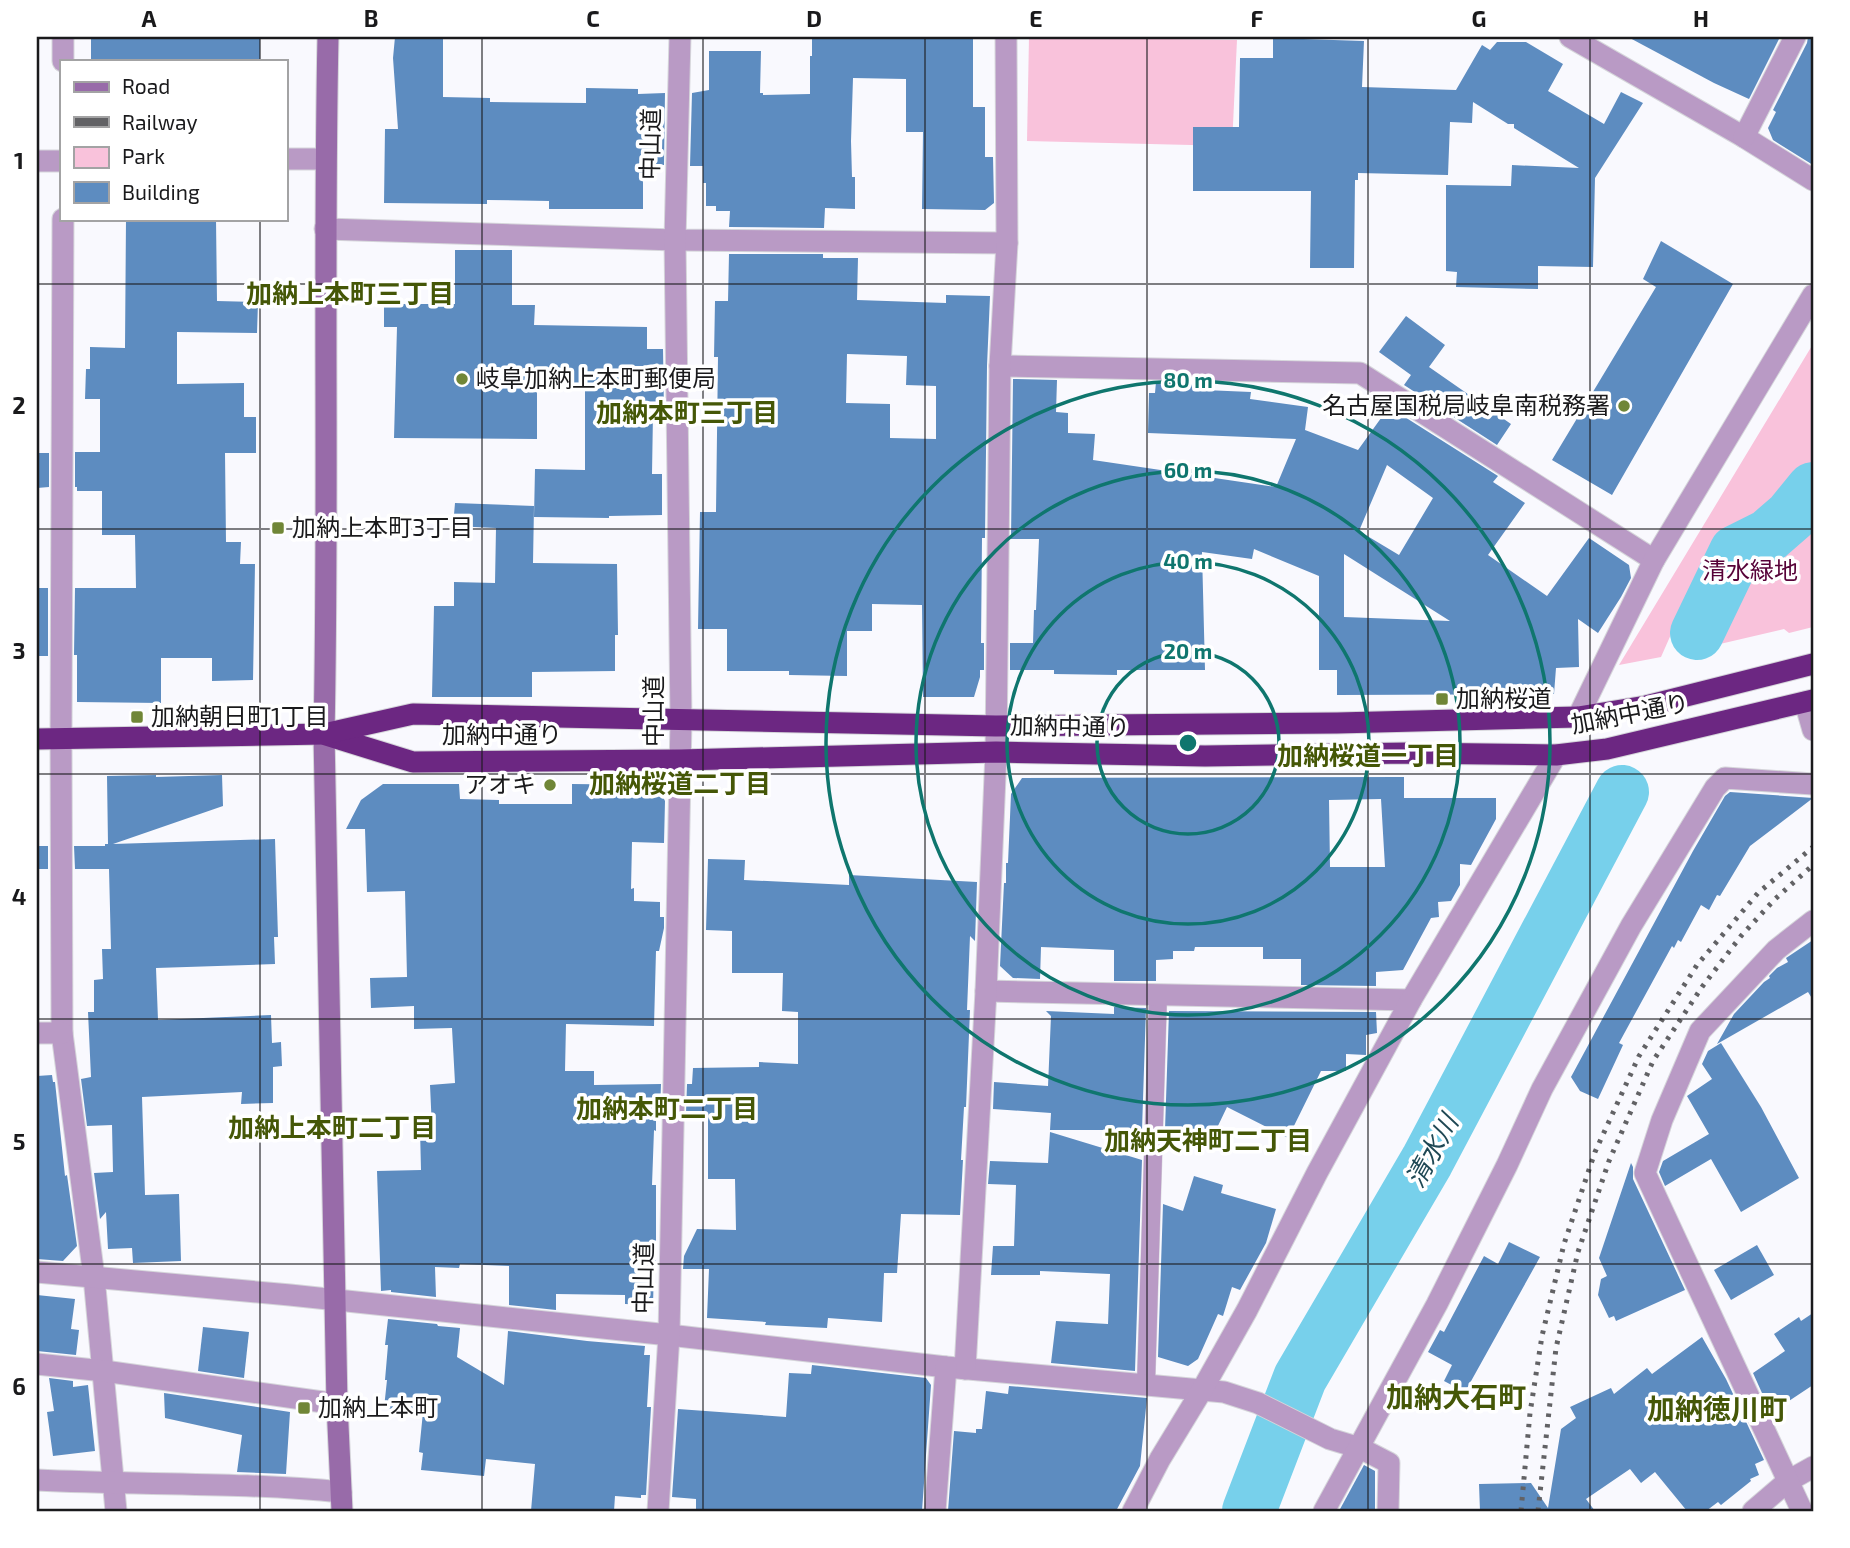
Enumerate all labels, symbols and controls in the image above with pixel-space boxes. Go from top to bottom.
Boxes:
text: A [141,4,157,32]
text: B [364,4,378,32]
text: C [586,4,600,32]
text: D [806,4,822,32]
text: E [1029,4,1043,32]
text: F [1251,4,1264,32]
text: G [1472,4,1486,32]
text: H [1693,4,1709,32]
legend [60,60,287,220]
text: Road [122,73,170,98]
street label: 中山道 [634,108,665,180]
text: Railway [122,109,198,134]
text: Park [122,143,165,168]
text: 1 [14,146,24,174]
text: Building [122,179,200,204]
district label: 加納上本町三丁目 [246,277,454,308]
place label: 岐阜加納上本町郵便局 [476,363,716,392]
text: 80 m [1163,367,1213,392]
marker: 岐阜加納上本町郵便局 [454,371,470,387]
place label: 名古屋国税局岐阜南税務署 [1322,390,1610,419]
text: 2 [12,391,26,419]
district label: 加納本町三丁目 [596,396,778,427]
marker: 名古屋国税局岐阜南税務署 [1616,398,1632,414]
text: 60 m [1164,457,1212,482]
place label: 加納上本町3丁目 [292,512,473,541]
marker: 加納上本町3丁目 [270,520,286,536]
text: 40 m [1163,548,1213,573]
park label: 清水緑地 [1702,555,1798,584]
text: 3 [12,636,26,664]
text: 20 m [1164,638,1212,663]
street label: 中山道 [638,675,667,747]
place label: 加納桜道 [1456,683,1552,712]
street label: 加納中通り [1568,687,1691,738]
marker: 加納桜道 [1434,691,1450,707]
place label: 加納朝日町1丁目 [151,701,329,730]
marker: 加納朝日町1丁目 [129,709,145,725]
street label: 加納中通り [1010,710,1130,741]
street label: 加納中通り [442,719,562,748]
centre of rings [1176,731,1200,755]
district label: 加納桜道一丁目 [1277,739,1459,770]
district label: 加納桜道二丁目 [589,767,771,798]
place label: アオキ [464,769,536,798]
marker: アオキ [542,777,558,793]
text: 4 [12,882,26,910]
district label: 加納本町二丁目 [576,1092,758,1123]
water label: 清水川 [1398,1106,1465,1192]
district label: 加納上本町二丁目 [228,1111,436,1142]
district label: 加納天神町二丁目 [1104,1124,1312,1155]
text: 5 [13,1127,25,1155]
street label: 中山道 [627,1242,658,1314]
text: 6 [12,1372,26,1400]
district label: 加納大石町 [1386,1379,1526,1413]
district label: 加納徳川町 [1647,1391,1787,1425]
place label: 加納上本町 [318,1392,438,1421]
marker: 加納上本町 [296,1400,312,1416]

